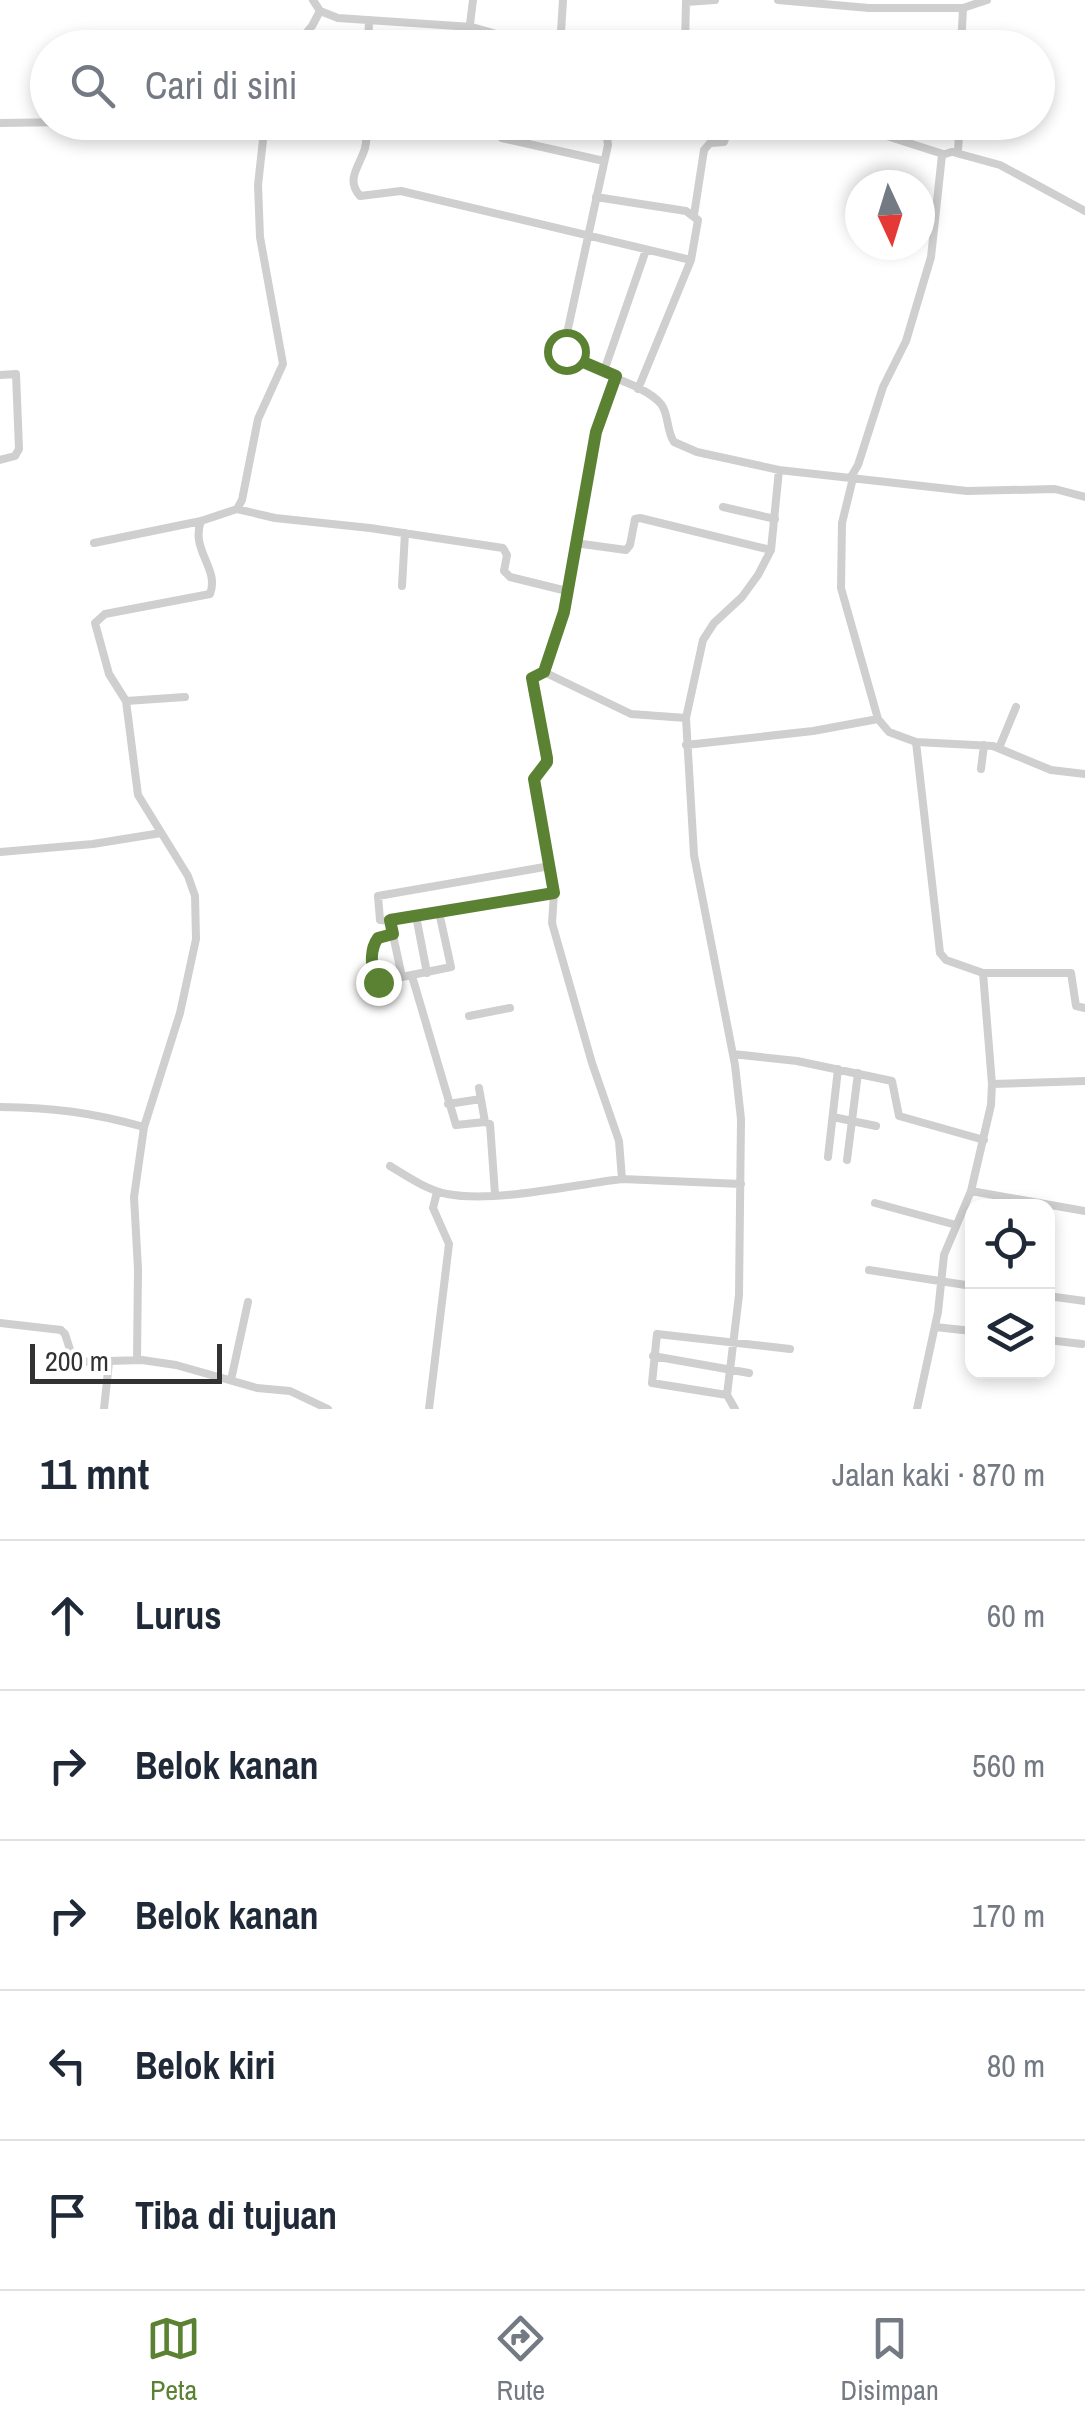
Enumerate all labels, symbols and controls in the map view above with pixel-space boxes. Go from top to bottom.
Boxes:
search box [30,30,1055,140]
icon: search [65,58,120,113]
text: Cari di sini [145,60,297,111]
north arrow [845,170,935,260]
route start [544,329,590,375]
route end [356,960,402,1006]
map controls [965,1199,1055,1379]
button: locate [965,1199,1055,1289]
button: layers [965,1289,1055,1379]
scale bar [30,1339,222,1384]
text: 200 m [45,1342,109,1380]
text: 11 mnt [40,1446,149,1502]
text: Jalan kaki · 870 m [832,1453,1045,1496]
icon: ahead [40,1588,95,1643]
text: Lurus [135,1590,222,1641]
text: 60 m [987,1594,1045,1637]
icon: right [40,1738,95,1793]
text: Belok kanan [135,1740,319,1791]
text: 560 m [972,1744,1045,1787]
icon: right [40,1888,95,1943]
text: Belok kanan [135,1890,319,1941]
text: 170 m [972,1894,1045,1937]
icon: left [40,2038,95,2093]
text: Belok kiri [135,2040,275,2091]
text: 80 m [987,2044,1045,2087]
icon: arrive [40,2188,95,2243]
text: Tiba di tujuan [135,2190,337,2241]
tab: Peta [146,2311,201,2409]
tab: Rute [493,2311,548,2409]
tab: Disimpan [841,2311,939,2409]

